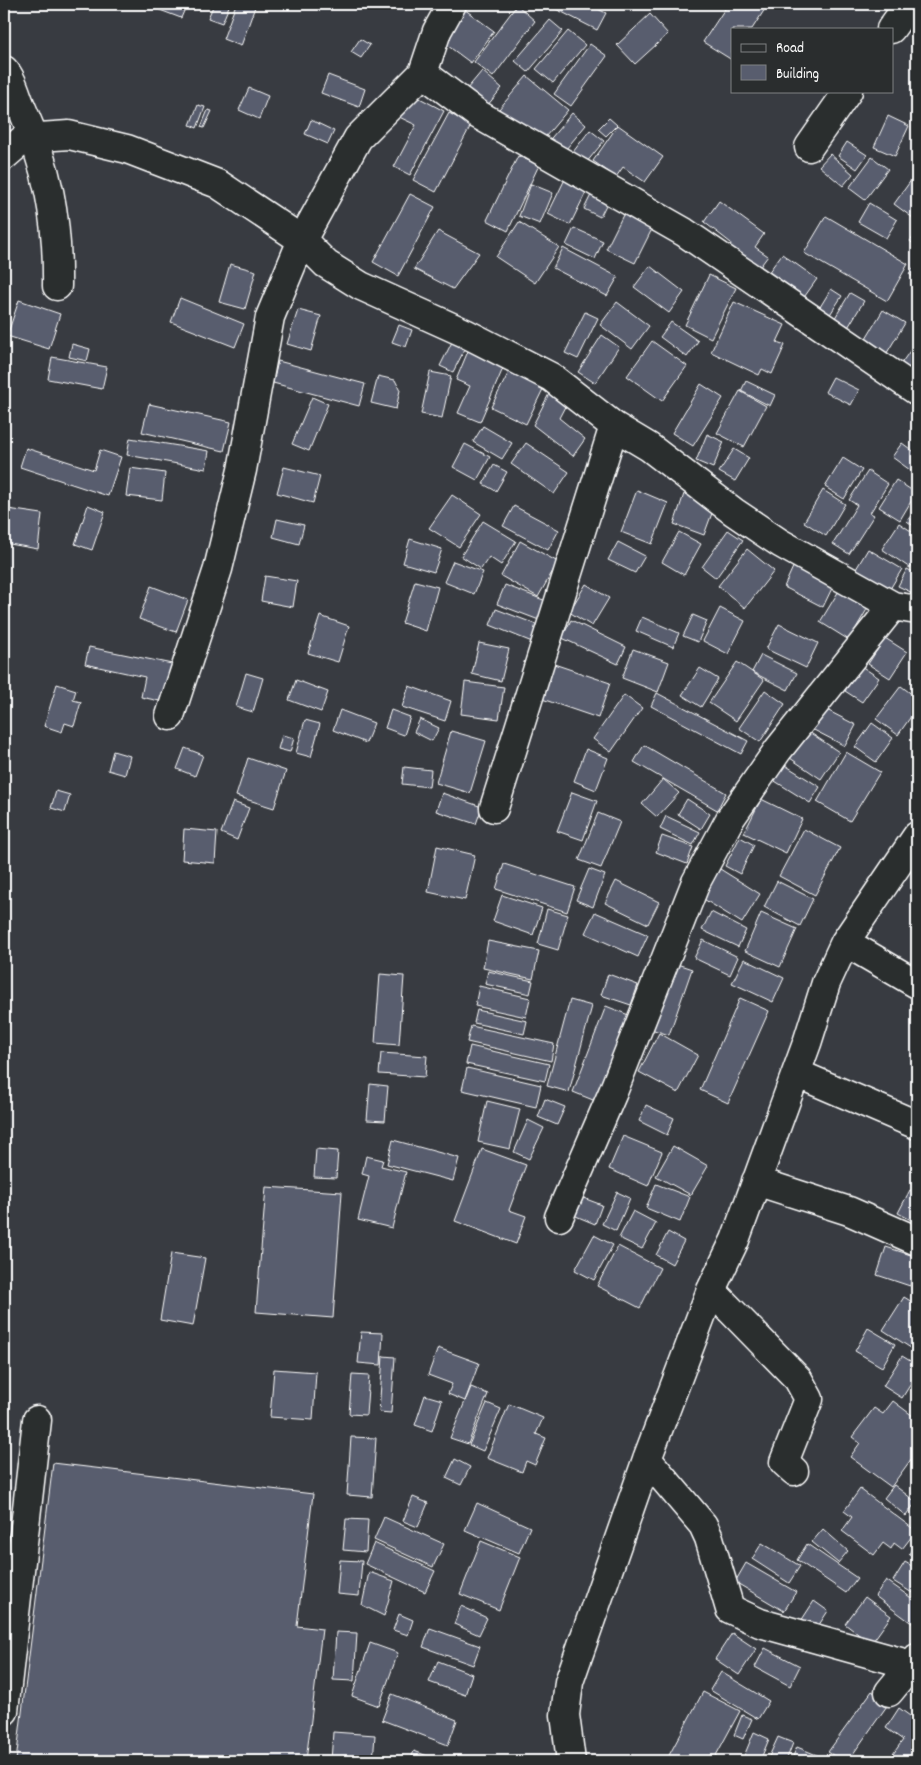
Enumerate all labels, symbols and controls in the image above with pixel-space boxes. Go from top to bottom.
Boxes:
legend [731,28,894,92]
text: Road [776,38,804,60]
text: Building [776,64,819,86]

